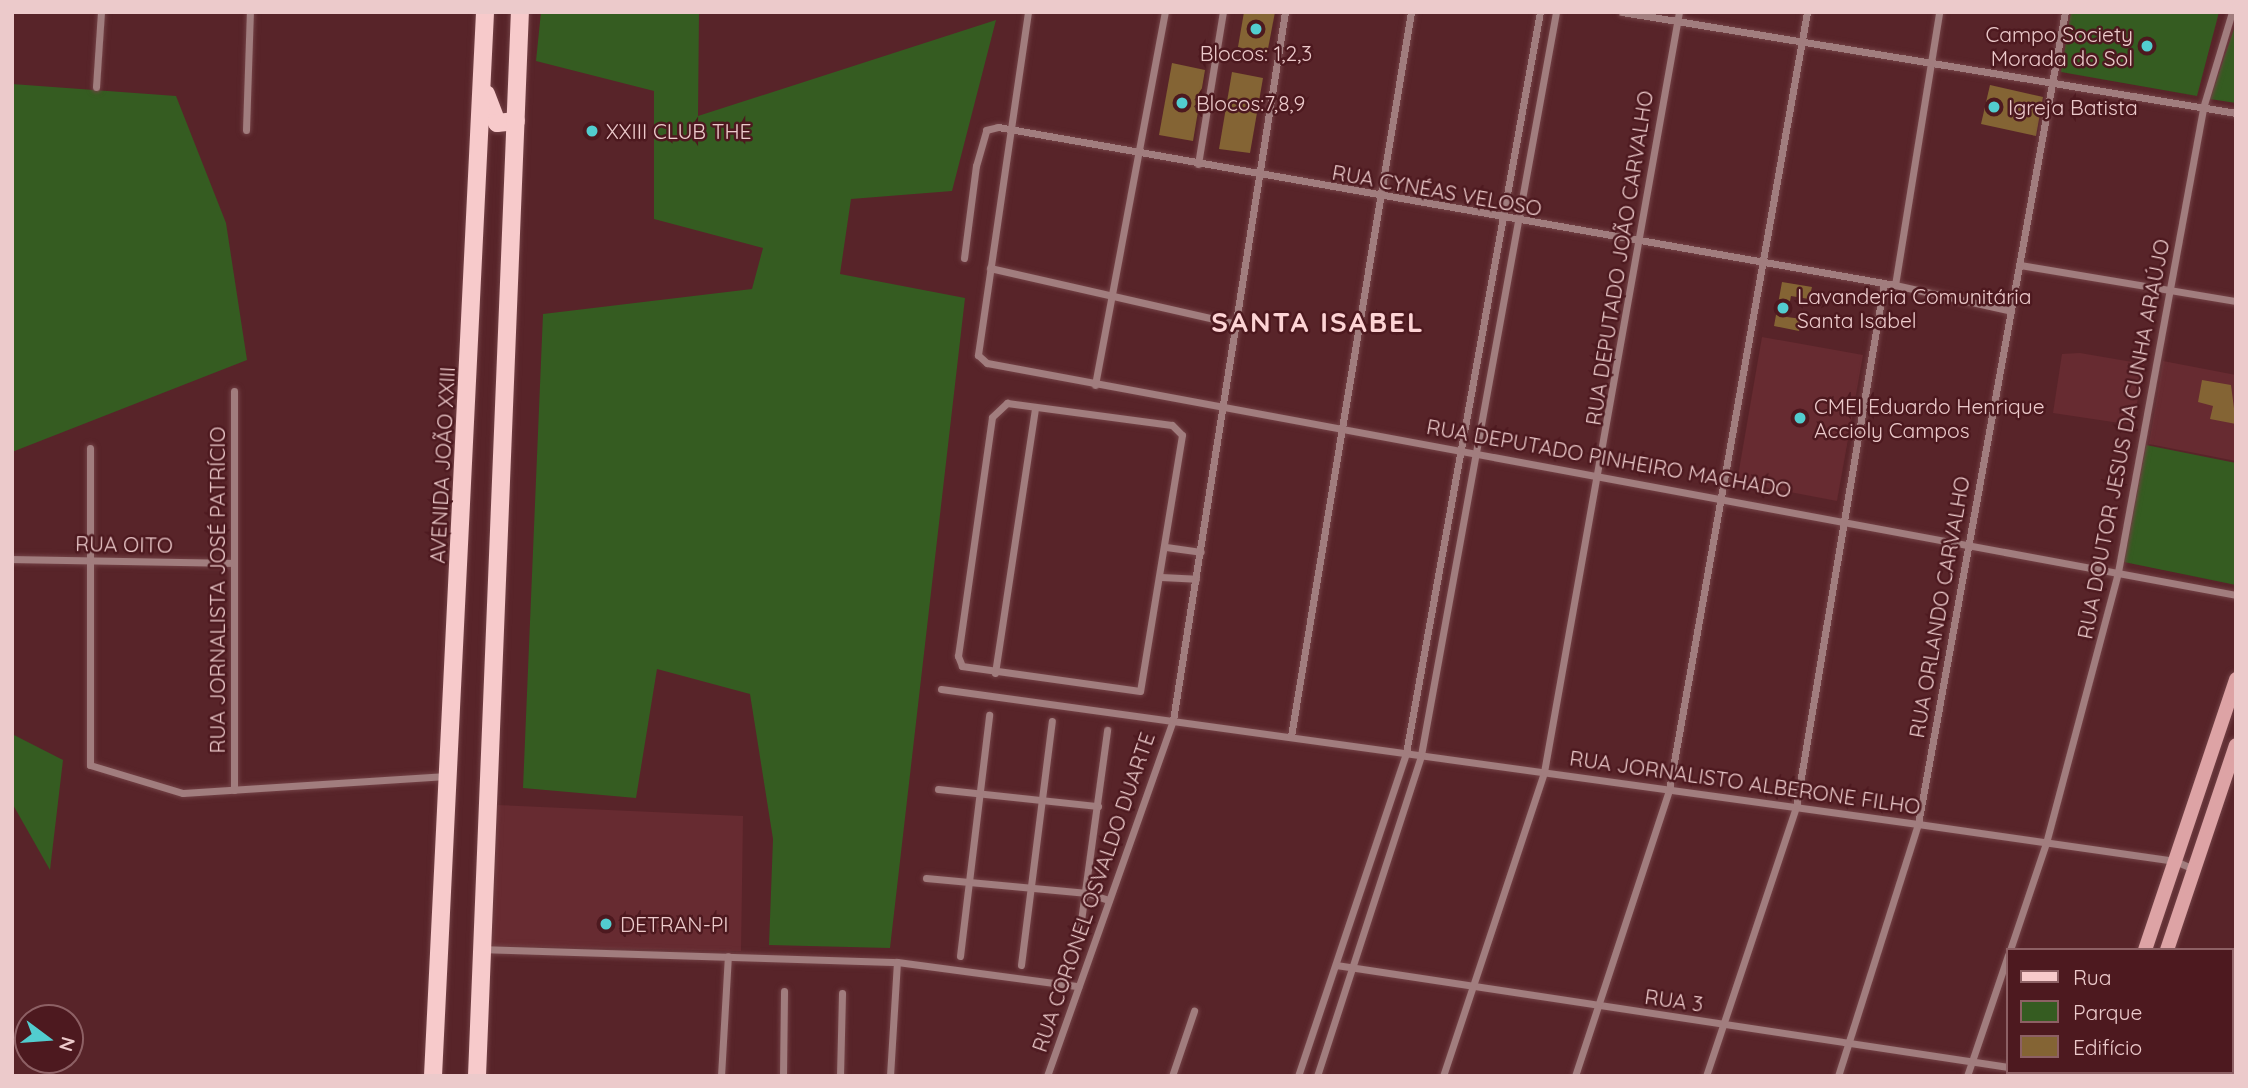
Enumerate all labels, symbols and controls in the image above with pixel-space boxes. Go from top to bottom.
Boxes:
marker: Blocos: 1,2,3 [1248,21,1264,37]
place label: Campo Society Morada do Sol [1985,21,2133,71]
marker: Campo Society Morada do Sol [2139,38,2155,54]
place label: Blocos: 1,2,3 [1200,40,1312,66]
street label: RUA DEPUTADO JOÃO CARVALHO [1580,89,1658,427]
place label: Blocos:7,8,9 [1196,90,1305,116]
place label: Igreja Batista [2008,94,2138,120]
marker: Blocos:7,8,9 [1174,95,1190,111]
marker: Igreja Batista [1986,99,2002,115]
place label: XXIII CLUB THE [606,118,752,144]
marker: XXIII CLUB THE [584,123,600,139]
street label: RUA CYNÉAS VELOSO [1330,159,1544,221]
street label: RUA DOUTOR JESUS DA CUNHA ARAÚJO [2072,237,2174,641]
place label: Lavanderia Comunitária Santa Isabel [1797,283,2031,333]
marker: Lavanderia Comunitária Santa Isabel [1775,300,1791,316]
district label: SANTA ISABEL [1213,305,1423,339]
street label: AVENIDA JOÃO XXIII [424,366,460,564]
place label: CMEI Eduardo Henrique Accioly Campos [1814,393,2045,443]
marker: CMEI Eduardo Henrique Accioly Campos [1792,410,1808,426]
street label: RUA DEPUTADO PINHEIRO MACHADO [1425,413,1793,503]
street label: RUA JORNALISTA JOSÉ PATRÍCIO [204,426,230,754]
street label: RUA ORLANDO CARVALHO [1904,474,1974,740]
street label: RUA OITO [75,531,173,557]
street label: RUA CORONEL OSVALDO DUARTE [1026,729,1160,1055]
street label: RUA JORNALISTO ALBERONE FILHO [1568,745,1922,819]
place label: DETRAN-PI [620,911,729,937]
marker: DETRAN-PI [598,916,614,932]
legend [2007,948,2234,1074]
text: Rua [2073,964,2112,990]
street label: RUA 3 [1643,983,1705,1017]
text: Parque [2073,999,2142,1025]
north arrow [14,1004,84,1074]
text: N [54,1034,81,1054]
text: Edifício [2073,1034,2142,1060]

